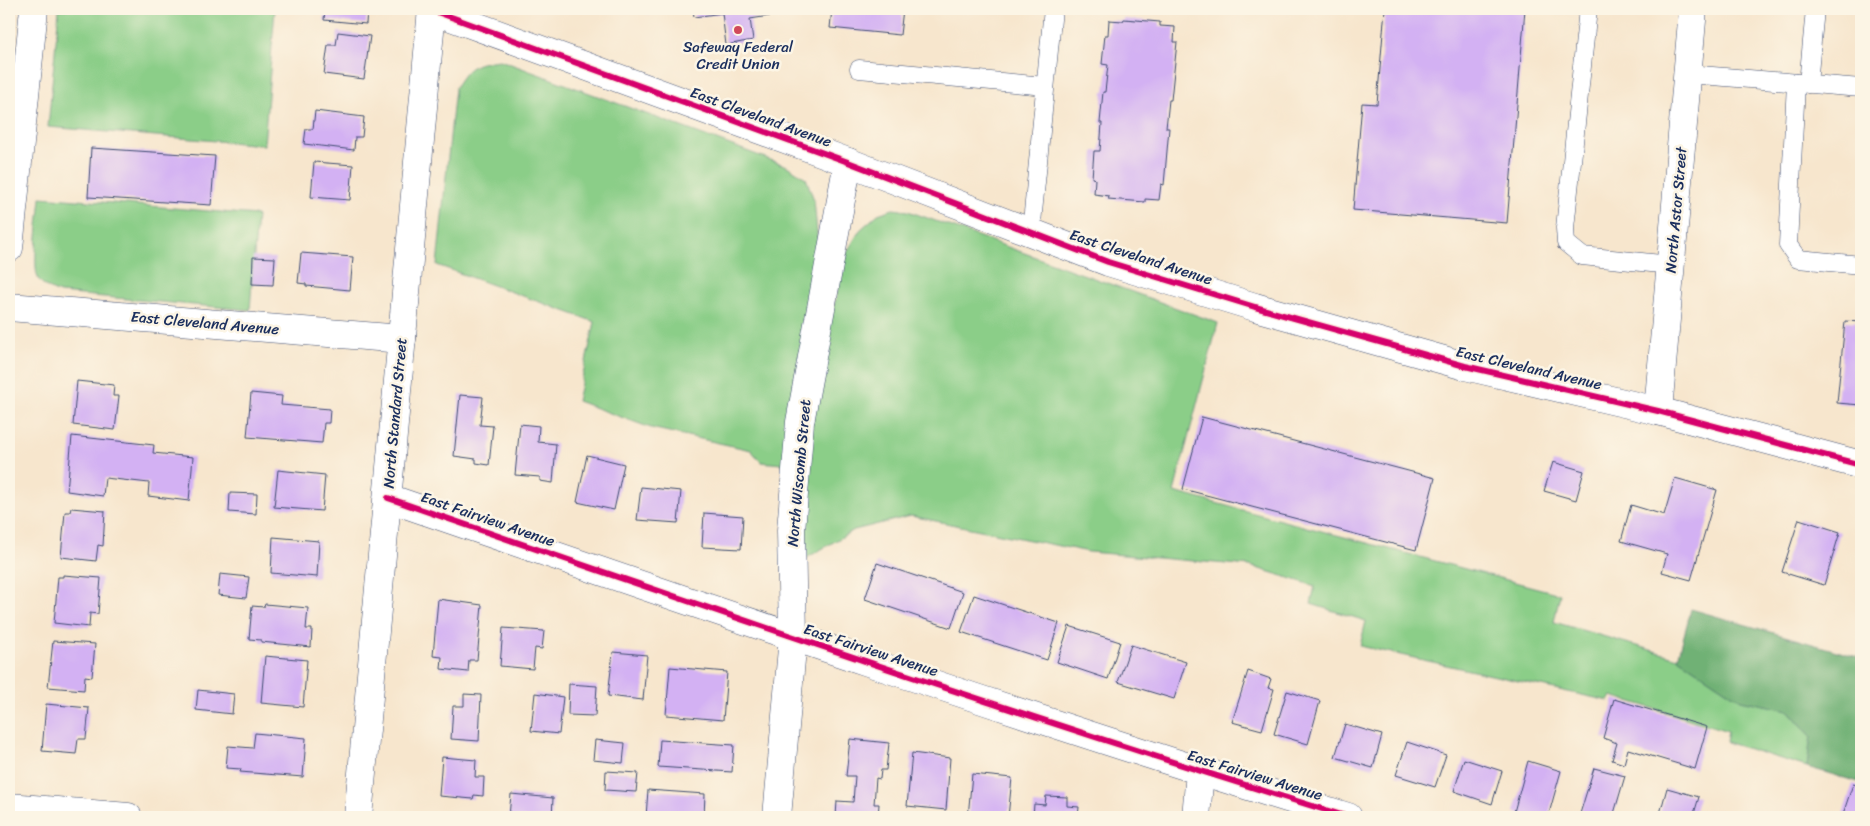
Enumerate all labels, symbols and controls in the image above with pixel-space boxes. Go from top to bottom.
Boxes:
marker: Safeway Federal Credit Union [732,24,744,36]
place label: Safeway Federal Credit Union [683,34,794,77]
street label: East Cleveland Avenue [687,79,836,155]
street label: North Astor Street [1658,145,1695,274]
street label: East Cleveland Avenue [1066,222,1216,292]
street label: East Cleveland Avenue [130,304,281,342]
street label: North Standard Street [375,336,415,489]
street label: East Cleveland Avenue [1454,339,1605,397]
street label: North Wiscomb Street [780,398,818,548]
street label: East Fairview Avenue [417,484,559,554]
street label: East Fairview Avenue [800,616,942,684]
street label: East Fairview Avenue [1184,742,1326,808]

